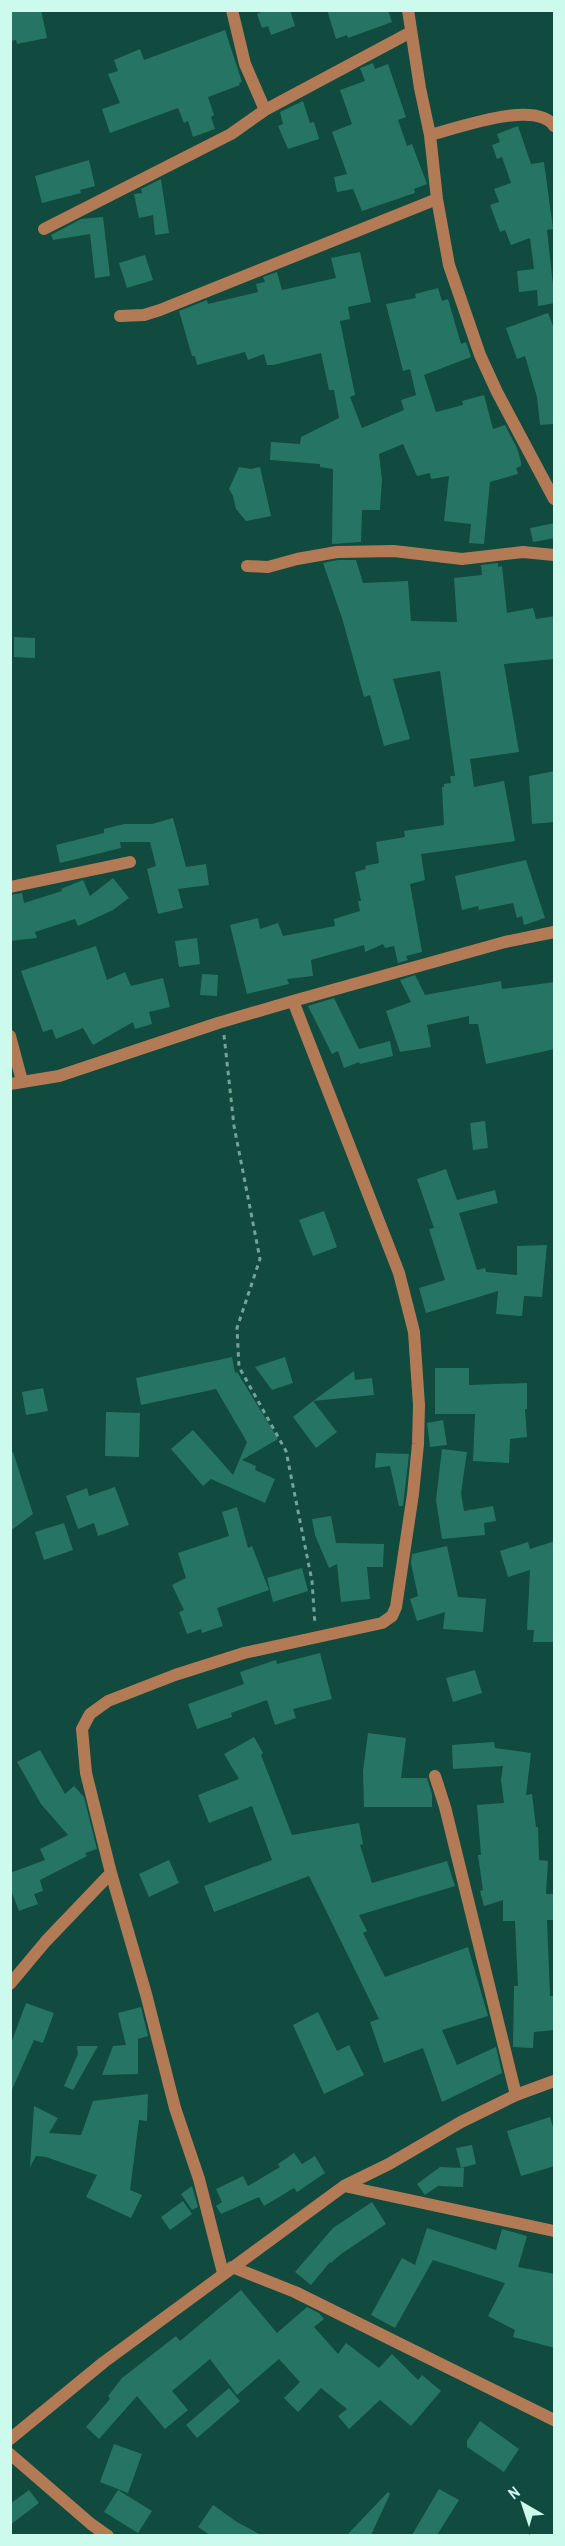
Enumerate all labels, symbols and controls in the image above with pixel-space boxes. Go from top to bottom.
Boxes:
north arrow [493,2474,553,2534]
text: N [503,2481,524,2504]

